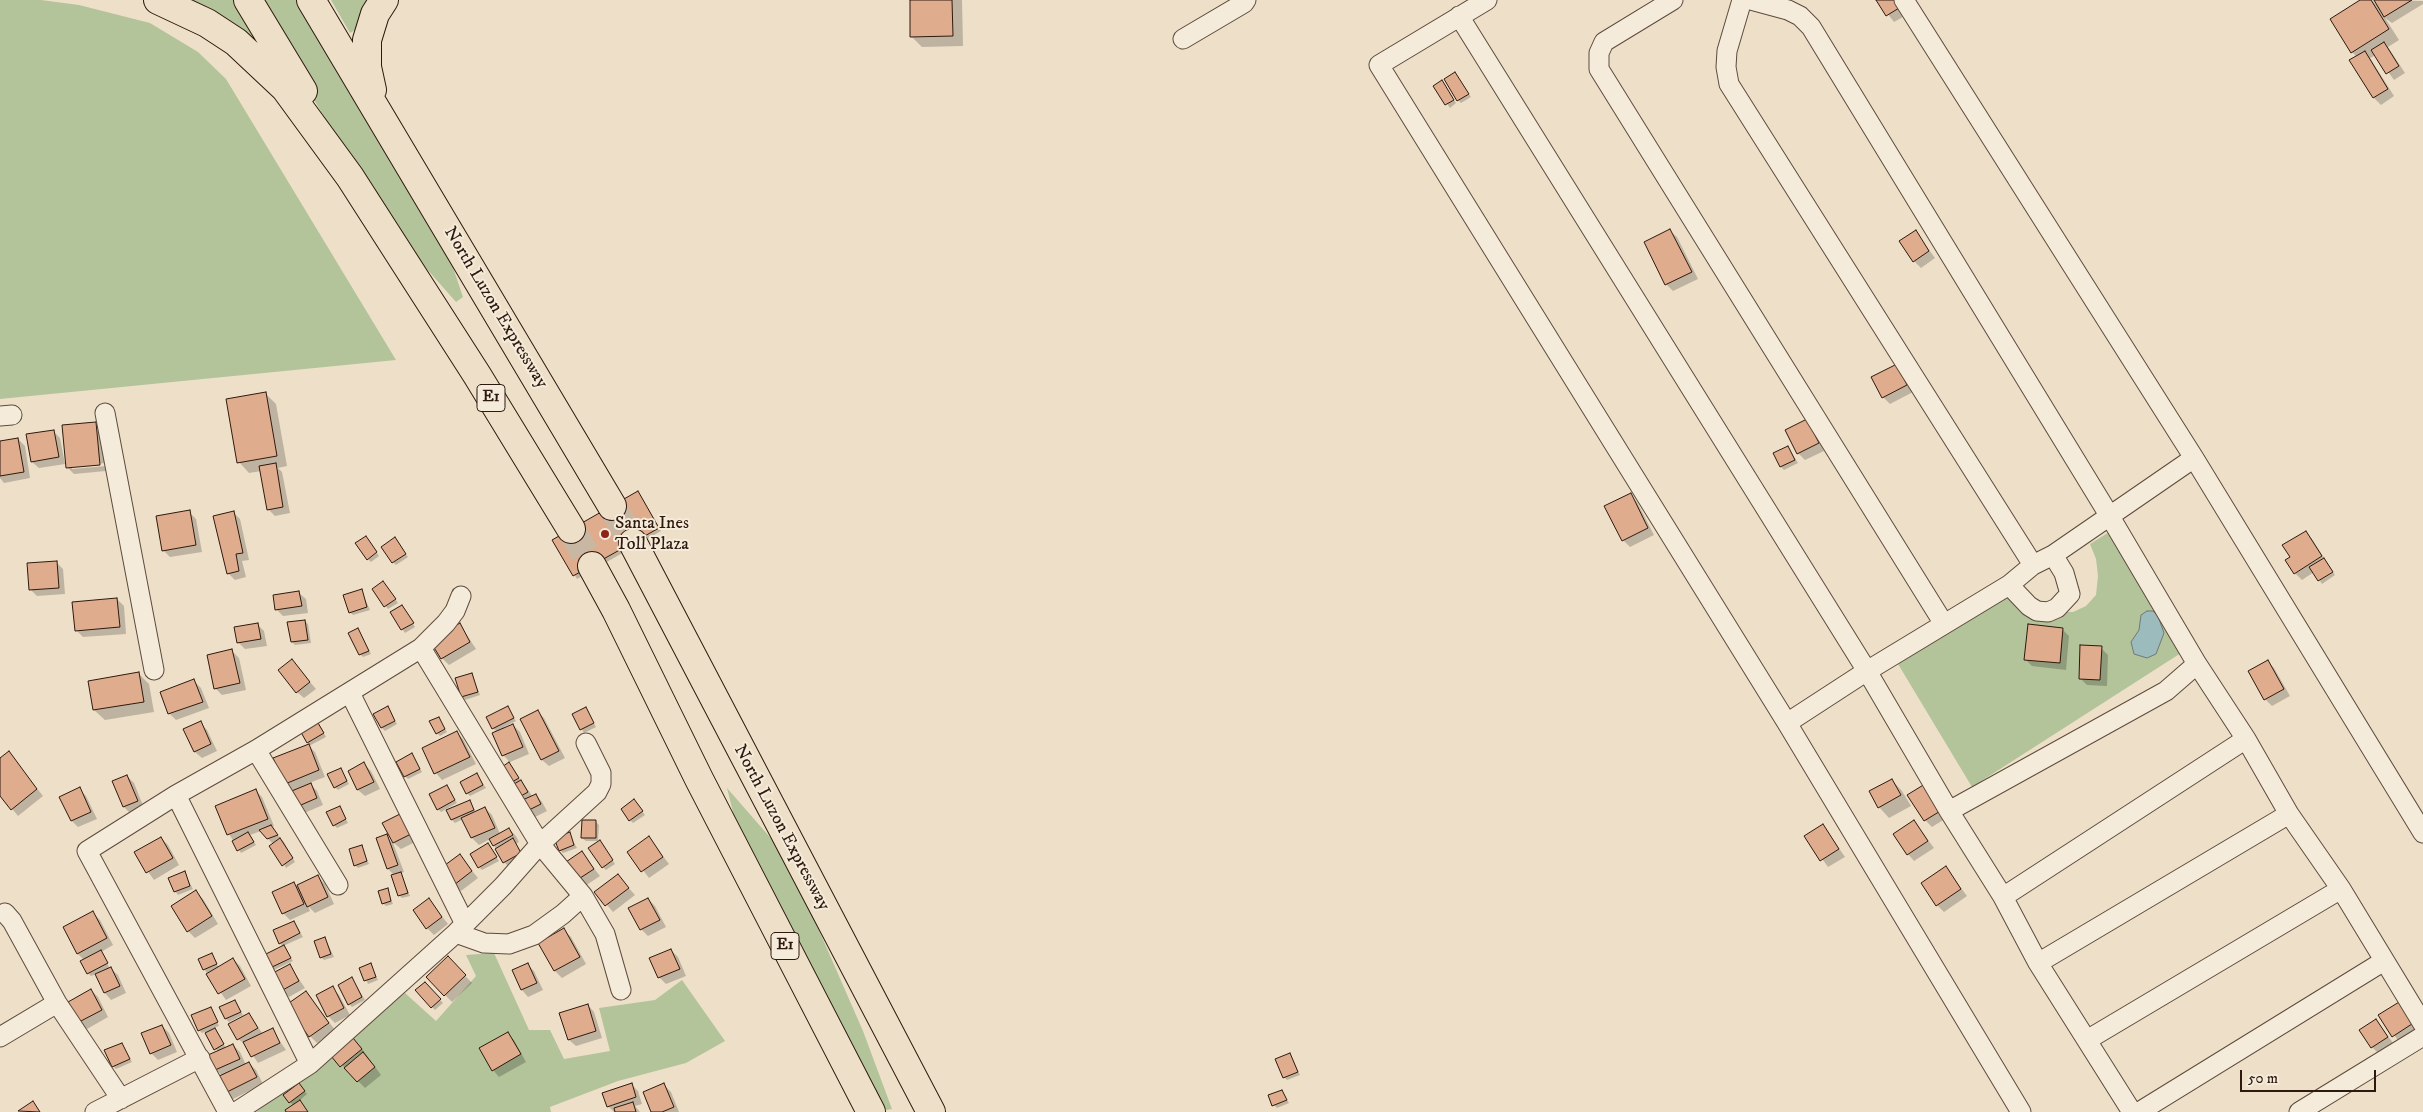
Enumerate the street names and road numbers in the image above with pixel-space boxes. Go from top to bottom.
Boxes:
street label: North Luzon Expressway [438,223,552,393]
road number: E1 [477,384,505,412]
street label: North Luzon Expressway [728,741,834,915]
road number: E1 [771,932,799,959]

